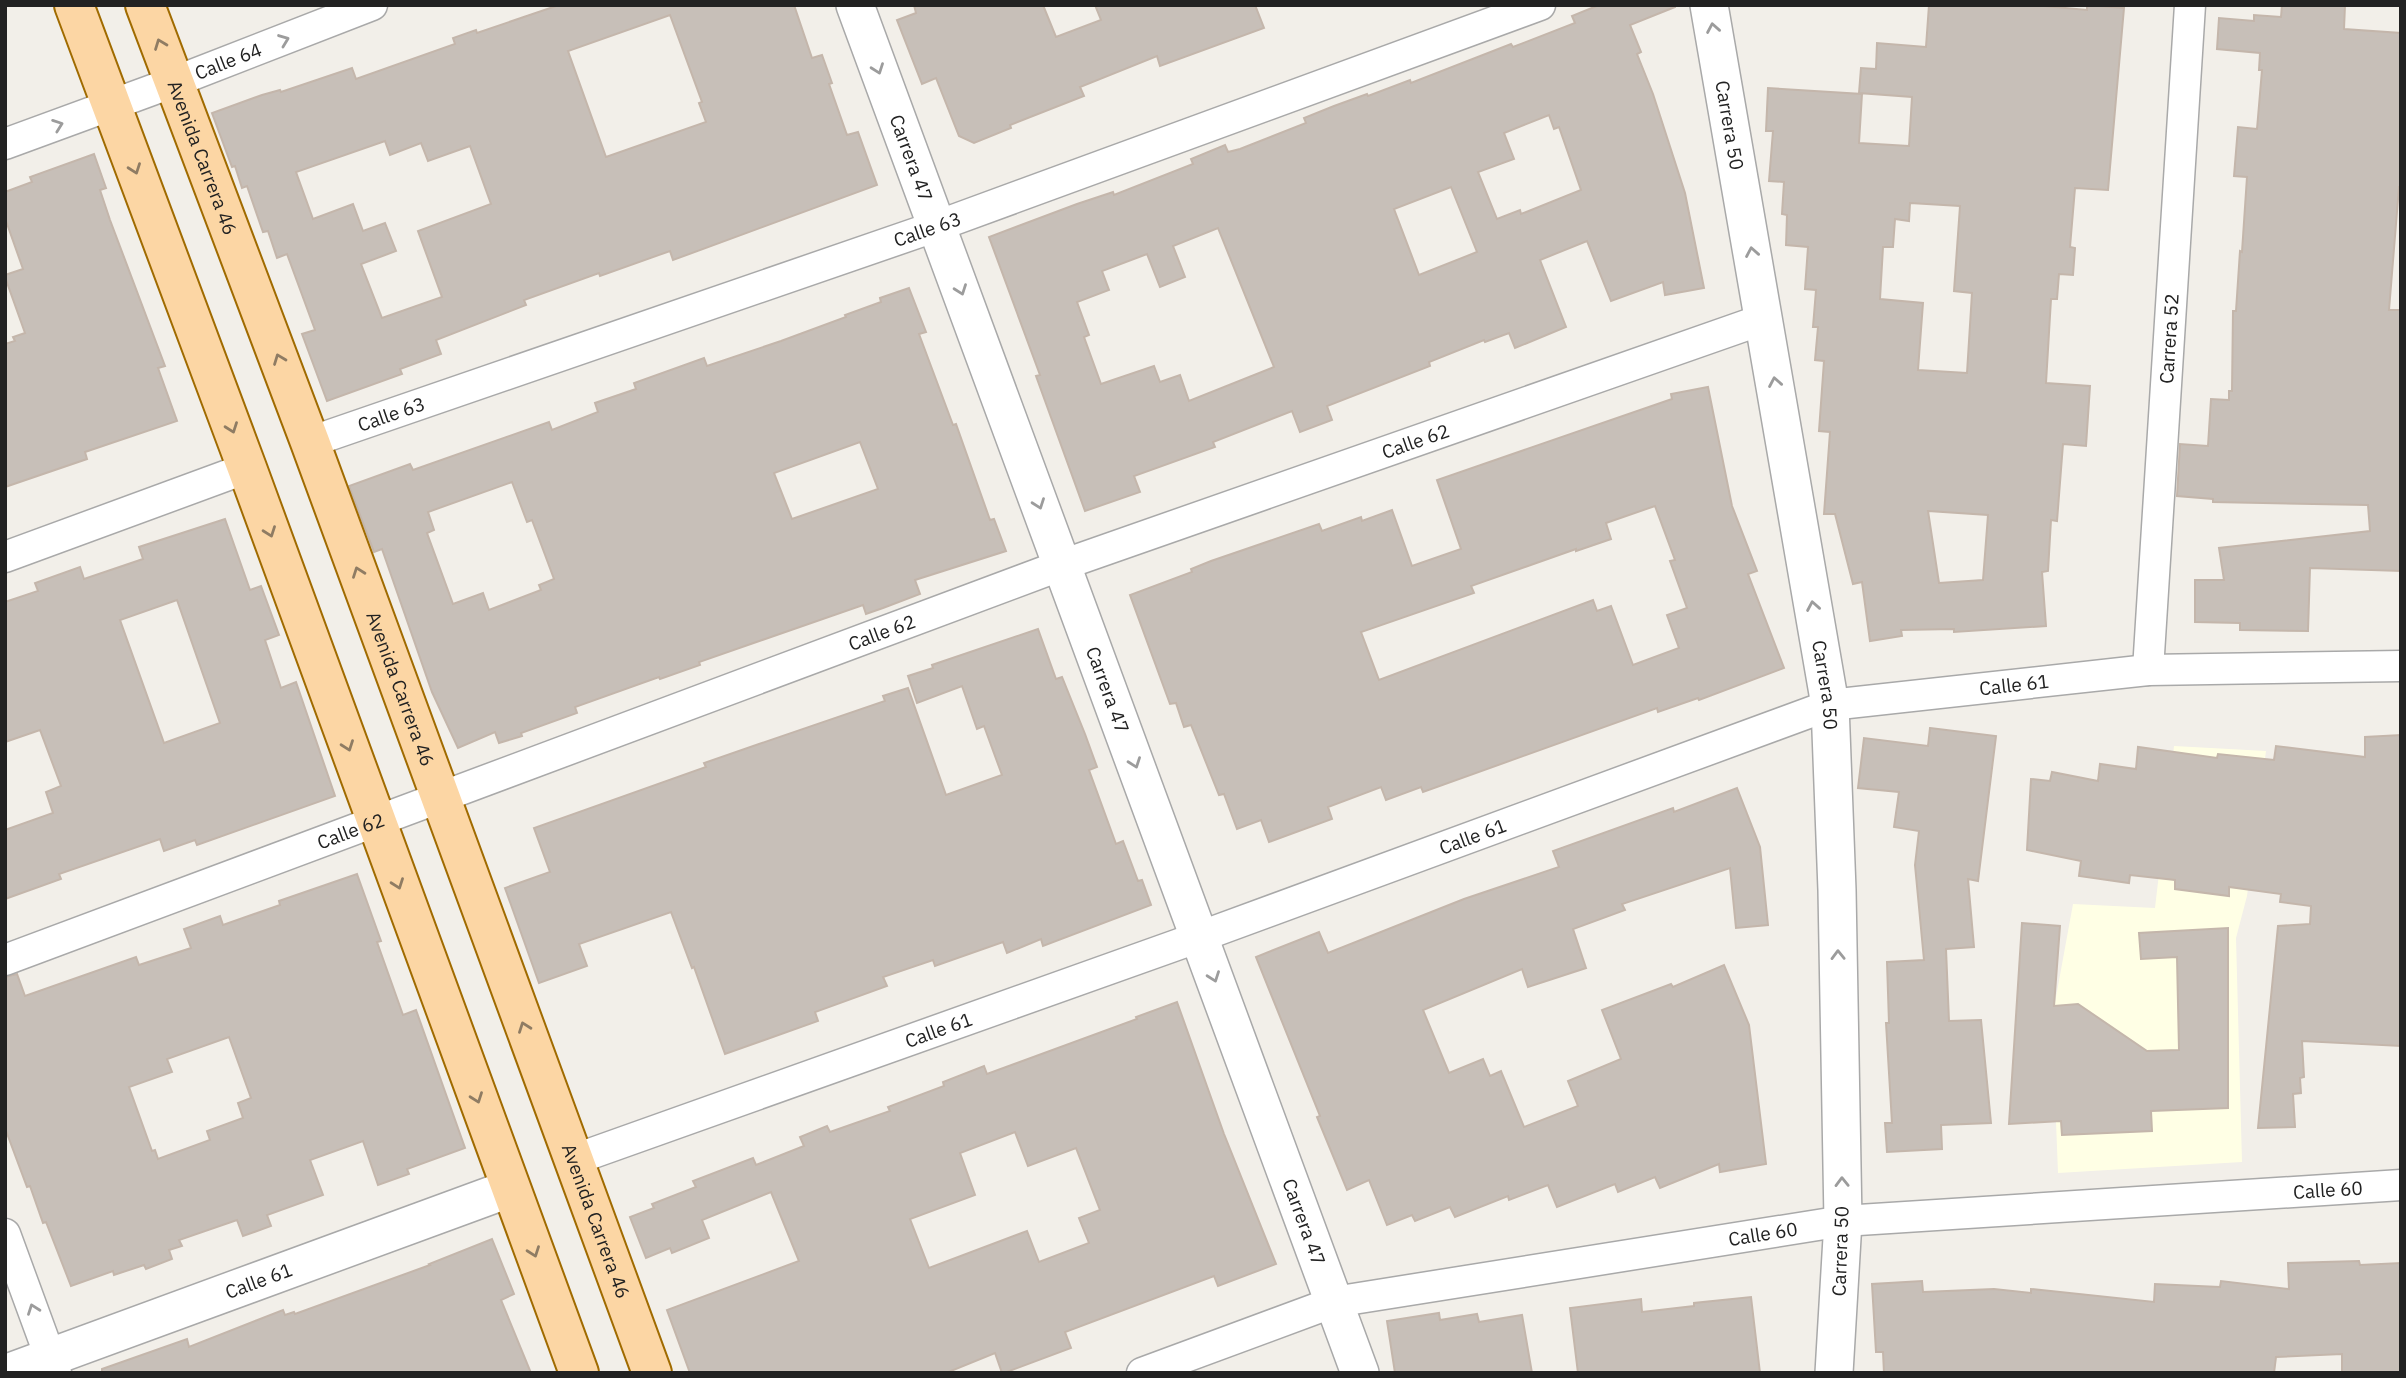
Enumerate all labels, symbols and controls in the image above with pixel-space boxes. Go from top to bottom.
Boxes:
one-way arrow [1706,22,1721,34]
one-way arrow [277,35,289,49]
street label: Calle 64 [191,37,265,85]
one-way arrow [154,38,168,50]
one-way arrow [870,63,884,75]
street label: Avenida Carrera 46 [163,77,243,238]
street label: Carrera 50 [1710,79,1749,172]
street label: Carrera 47 [884,111,938,205]
one-way arrow [52,119,64,133]
one-way arrow [127,162,141,174]
street label: Calle 63 [890,206,964,252]
one-way arrow [1745,246,1760,258]
one-way arrow [952,284,966,296]
street label: Carrera 52 [2154,293,2184,385]
one-way arrow [273,353,287,365]
one-way arrow [1768,376,1783,388]
street label: Calle 63 [354,391,428,437]
street label: Calle 62 [1379,418,1453,464]
one-way arrow [224,421,238,433]
one-way arrow [1031,497,1045,509]
one-way arrow [262,526,276,538]
one-way arrow [352,567,366,579]
one-way arrow [1806,600,1821,612]
street label: Avenida Carrera 46 [361,608,440,770]
street label: Calle 62 [845,609,919,656]
street label: Carrera 50 [1807,638,1843,730]
street label: Carrera 47 [1081,643,1135,736]
street label: Calle 61 [1978,669,2050,700]
one-way arrow [340,740,354,752]
one-way arrow [1127,757,1141,769]
street label: Calle 62 [314,807,388,854]
street label: Calle 61 [1436,813,1510,860]
one-way arrow [390,878,404,890]
one-way arrow [1831,949,1846,960]
one-way arrow [1206,970,1220,982]
street label: Calle 61 [902,1007,975,1053]
one-way arrow [518,1021,532,1033]
one-way arrow [469,1091,483,1103]
street label: Avenida Carrera 46 [557,1140,636,1302]
street label: Carrera 47 [1277,1175,1331,1268]
street label: Calle 60 [2292,1175,2364,1204]
one-way arrow [1834,1177,1850,1187]
street label: Carrera 50 [1826,1205,1854,1297]
street label: Calle 60 [1726,1216,1799,1251]
one-way arrow [526,1246,540,1258]
street label: Calle 61 [222,1257,296,1304]
one-way arrow [27,1303,41,1315]

